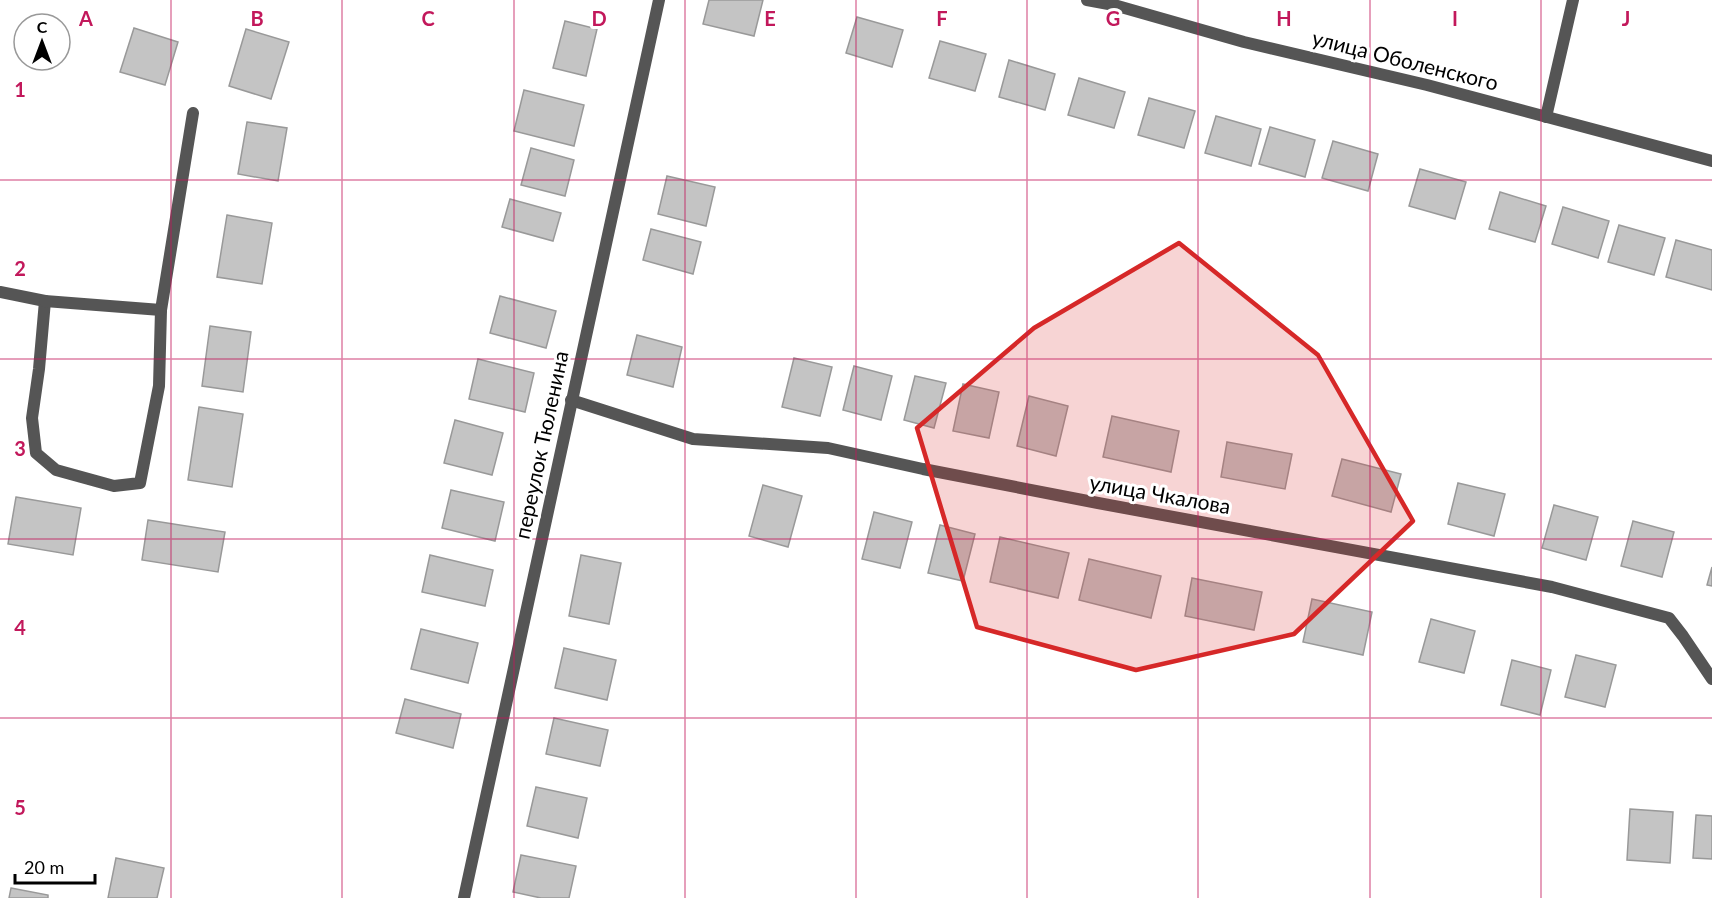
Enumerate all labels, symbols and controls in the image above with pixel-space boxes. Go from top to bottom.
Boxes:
text: A [78,6,93,30]
text: B [250,6,264,30]
text: C [421,6,435,30]
text: D [591,6,607,30]
text: E [764,6,776,30]
text: F [936,6,948,30]
text: G [1106,6,1120,30]
text: H [1276,6,1292,30]
text: I [1452,6,1458,30]
text: J [1622,6,1630,30]
north arrow [12,12,72,72]
text: С [37,17,48,36]
street label: улица Оболенского [1310,24,1501,95]
text: 1 [14,77,26,101]
text: 2 [14,256,26,280]
street label: переулок Тюленина [508,348,573,541]
text: 3 [14,436,26,460]
street label: улица Чкалова [1088,469,1233,518]
text: 4 [14,615,26,639]
text: 5 [14,795,26,819]
scale bar [15,847,94,885]
text: 20 m [24,856,64,878]

